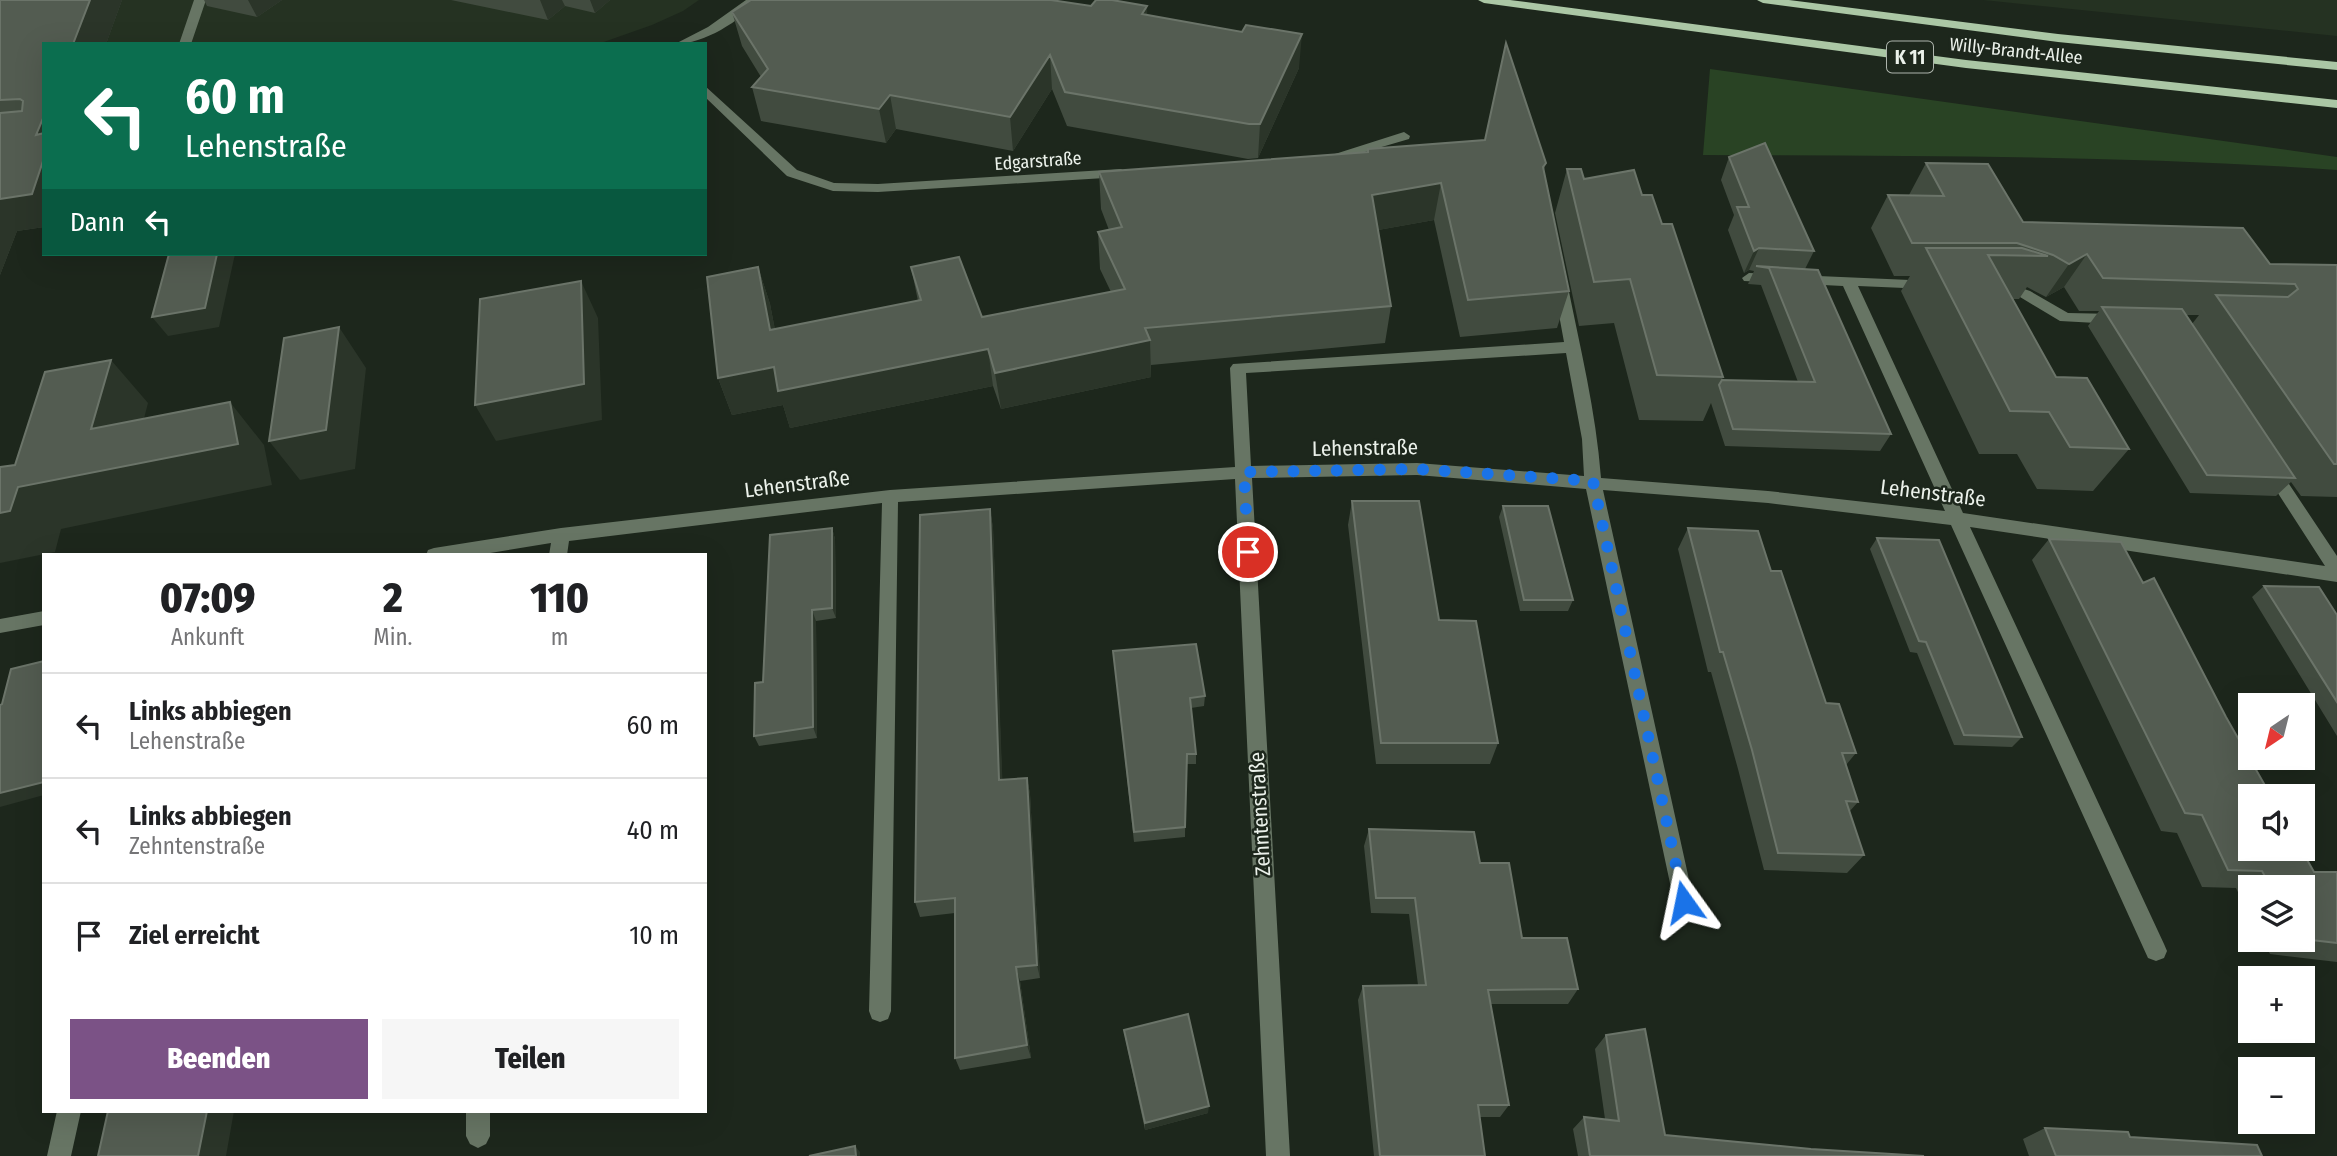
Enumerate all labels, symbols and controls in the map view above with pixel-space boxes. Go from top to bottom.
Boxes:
street label: Willy-Brandt-Allee [1948,33,2084,69]
road number: K 11 [1887,41,1933,72]
text: 60 m [185,67,285,126]
icon: left [70,70,161,161]
text: Lehenstraße [185,127,347,165]
street label: Edgarstraße [994,147,1082,175]
icon: left [139,203,177,241]
text: Dann [70,207,125,238]
street label: Lehenstraße [1312,434,1418,462]
street label: Lehenstraße [743,465,851,503]
street label: Lehenstraße [1879,474,1987,512]
pin [1218,522,1278,582]
icon: arrive [1229,533,1267,571]
text: 07:09 [160,573,255,623]
text: 2 [383,573,403,623]
text: 110 [530,573,589,623]
text: Ankunft [171,623,244,651]
text: Min. [373,623,412,651]
text: m [551,623,569,651]
north arrow [2238,693,2315,770]
map controls [2238,693,2315,1134]
text: Links abbiegen [129,696,292,727]
icon: left [70,707,108,745]
text: 60 m [626,710,679,741]
text: Lehenstraße [129,727,245,755]
street label: Zehntenstraße [1244,751,1276,877]
button: sound [2238,784,2315,861]
text: Links abbiegen [129,801,292,832]
icon: left [70,812,108,850]
text: 40 m [627,815,679,846]
text: Zehntenstraße [129,832,265,860]
position arrow [1647,865,1721,939]
button: layers [2238,875,2315,952]
icon: arrive [70,917,108,955]
text: Ziel erreicht [129,920,260,951]
text: 10 m [629,920,679,951]
button: + [2238,966,2315,1043]
button: Beenden [70,1019,368,1099]
button: Teilen [382,1019,679,1099]
button: − [2238,1057,2315,1134]

